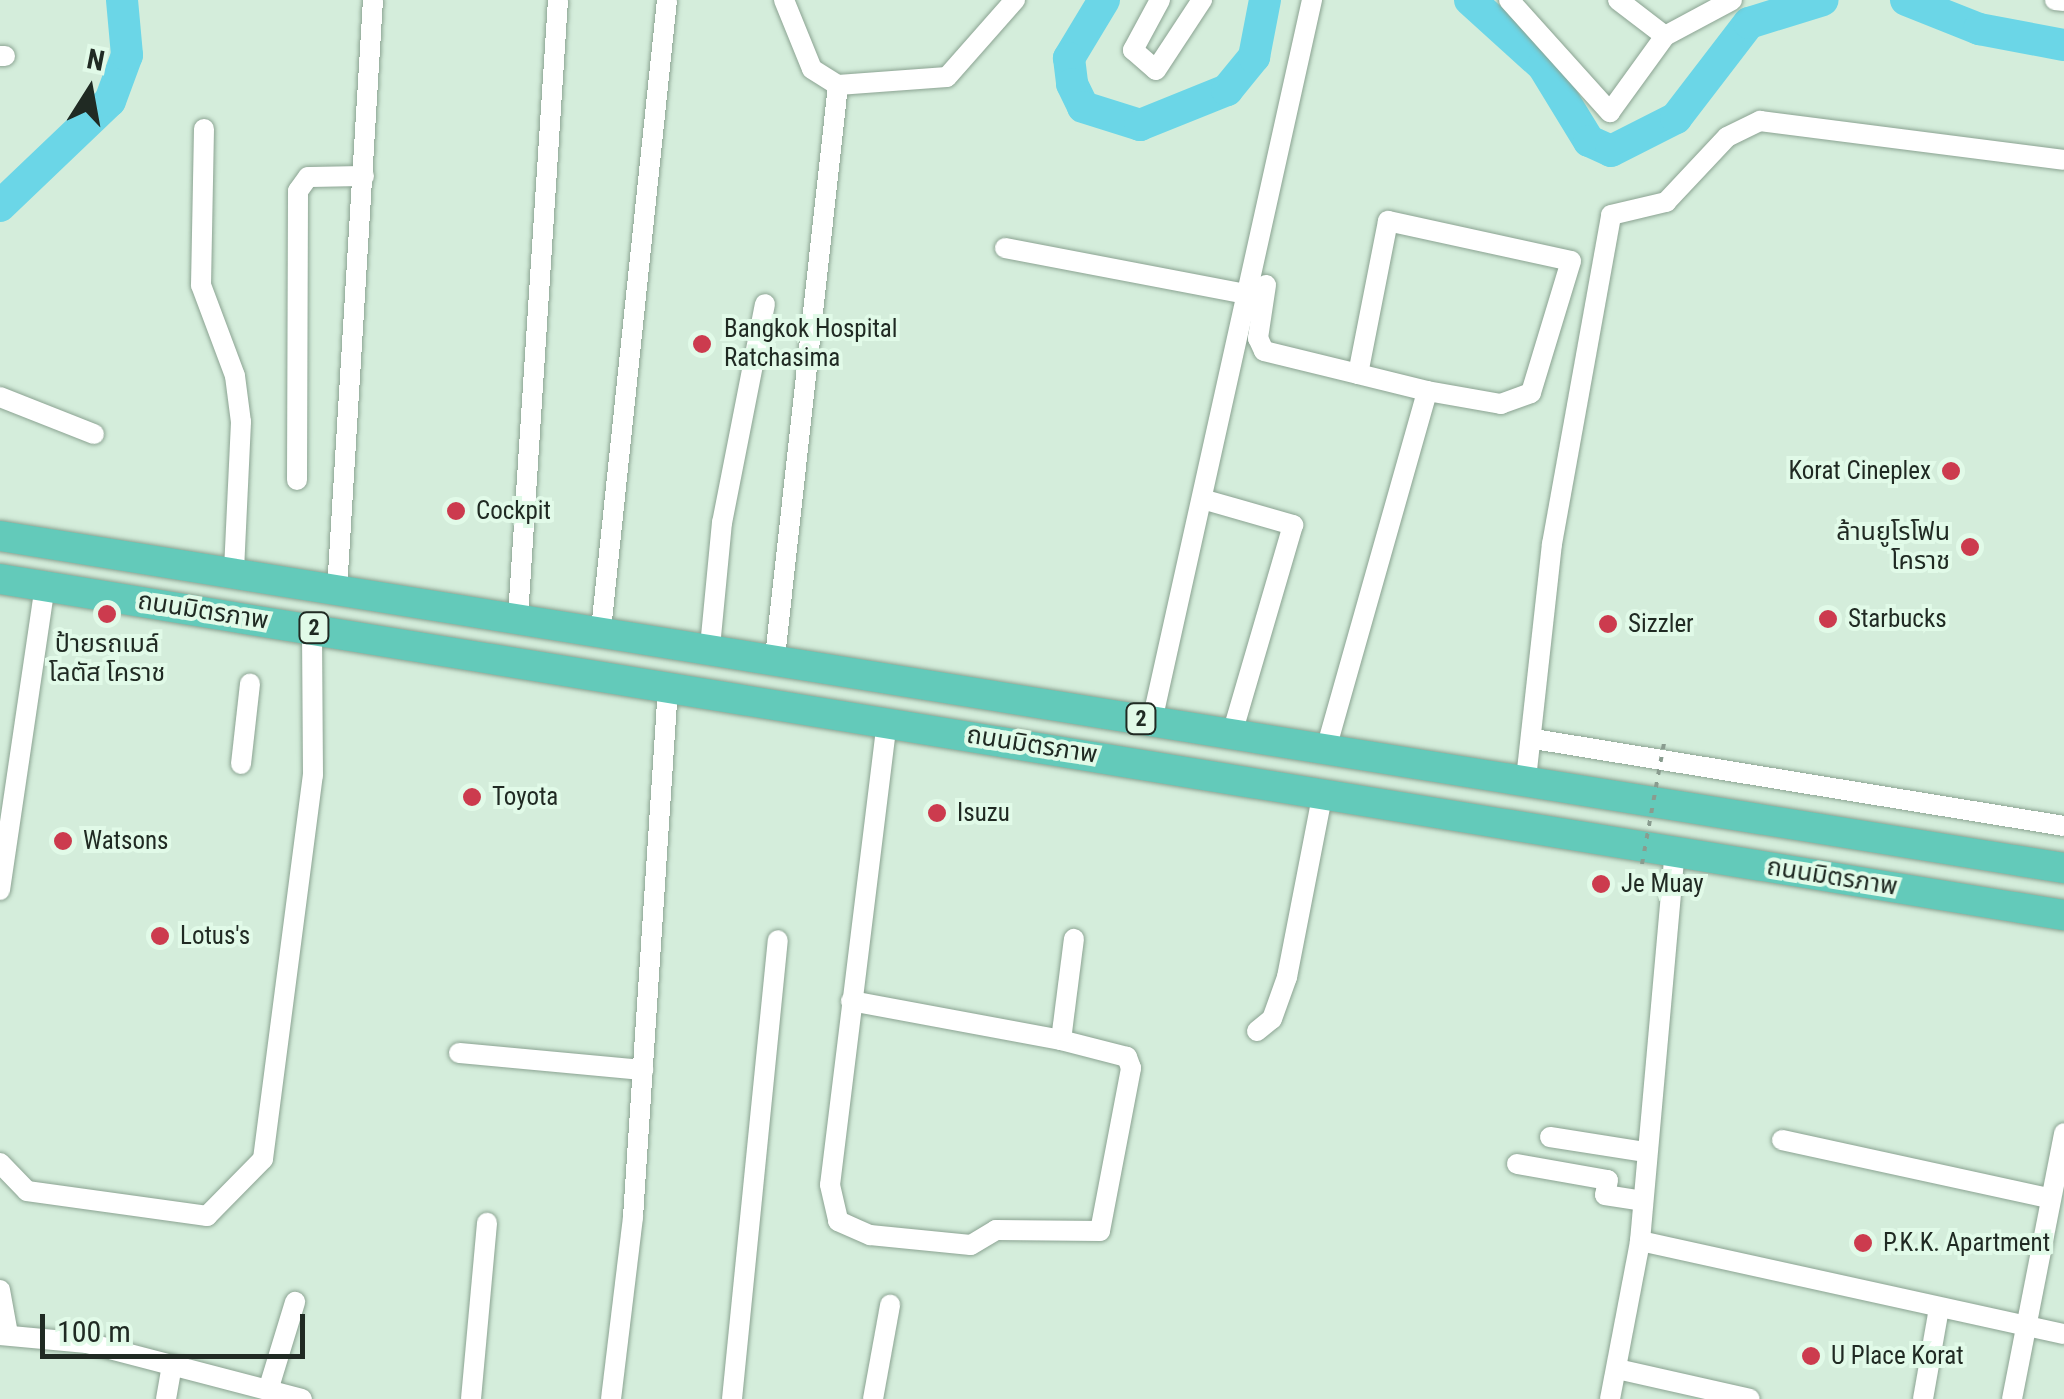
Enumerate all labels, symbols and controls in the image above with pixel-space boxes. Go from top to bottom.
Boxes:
north arrow [40,40,140,140]
text: N [84,42,107,78]
place label: Bangkok Hospital Ratchasima [724,315,898,374]
marker: Bangkok Hospital Ratchasima [689,331,715,357]
place label: Korat Cineplex [1788,456,1931,486]
marker: Korat Cineplex [1940,460,1962,482]
place label: Cockpit [476,496,551,526]
marker: Cockpit [445,500,467,522]
place label: ล้านยูโรโฟน โคราช [1836,518,1950,577]
marker: ล้านยูโรโฟน โคราช [1959,536,1981,558]
street label: ถนนมิตรภาพ [136,586,270,636]
marker: ป้ายรถเมล์ โลตัส โคราช [96,603,118,625]
place label: Starbucks [1848,604,1947,634]
marker: Starbucks [1817,608,1839,630]
place label: Sizzler [1628,609,1694,639]
road number: 2 [296,611,332,645]
marker: Sizzler [1597,613,1619,635]
place label: ป้ายรถเมล์ โลตัส โคราช [49,630,165,689]
road number: 2 [1124,702,1158,736]
street label: ถนนมิตรภาพ [965,720,1099,770]
place label: Toyota [492,782,558,812]
marker: Toyota [461,786,483,808]
place label: Isuzu [957,798,1010,828]
marker: Isuzu [926,802,948,824]
place label: Watsons [83,826,168,856]
marker: Watsons [52,830,74,852]
street label: ถนนมิตรภาพ [1765,852,1899,902]
place label: Je Muay [1621,869,1704,899]
marker: Je Muay [1590,873,1612,895]
place label: Lotus's [180,921,250,951]
marker: Lotus's [149,925,171,947]
place label: P.K.K. Apartment [1883,1228,2050,1258]
marker: P.K.K. Apartment [1852,1232,1874,1254]
scale bar [45,1294,310,1356]
text: 100 m [57,1314,131,1349]
place label: U Place Korat [1831,1341,1964,1371]
marker: U Place Korat [1800,1345,1822,1367]

